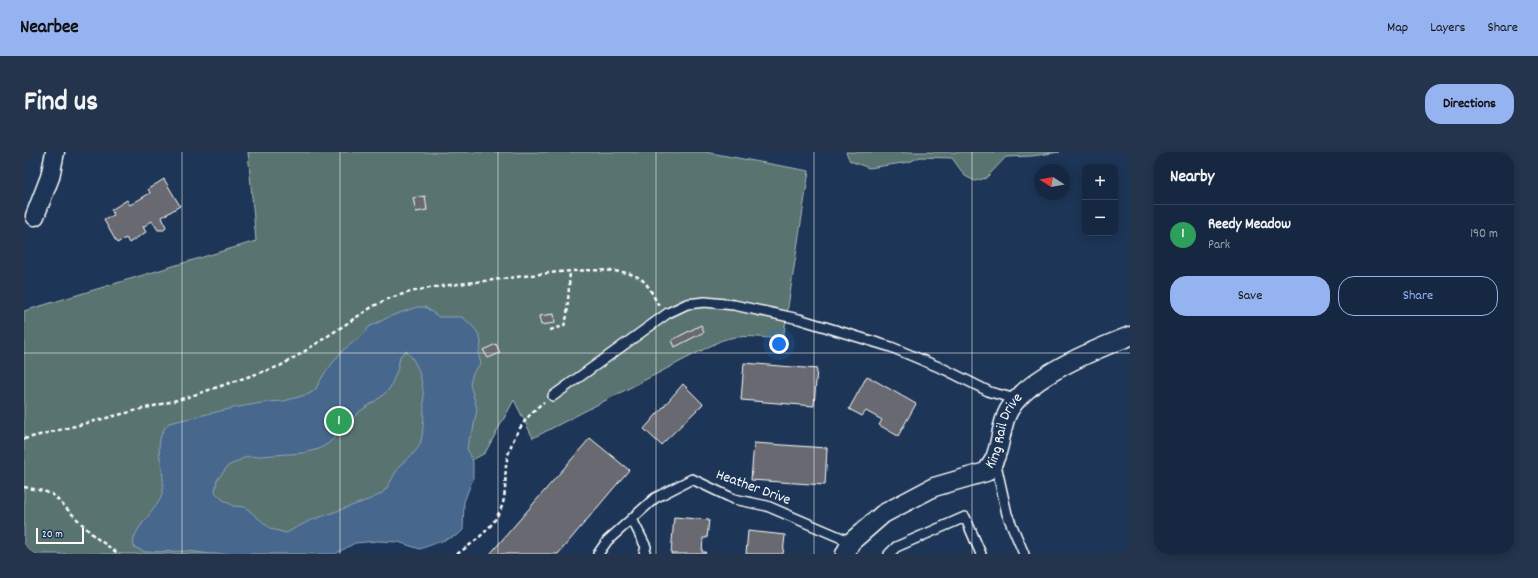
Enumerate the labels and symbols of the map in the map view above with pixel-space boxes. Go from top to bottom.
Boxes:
north arrow [1034,164,1070,200]
your location [769,334,789,354]
street label: King Rail Drive [980,388,1029,474]
pin: 1 [326,406,352,436]
street label: Heather Drive [712,464,794,512]
scale bar [36,526,84,545]

